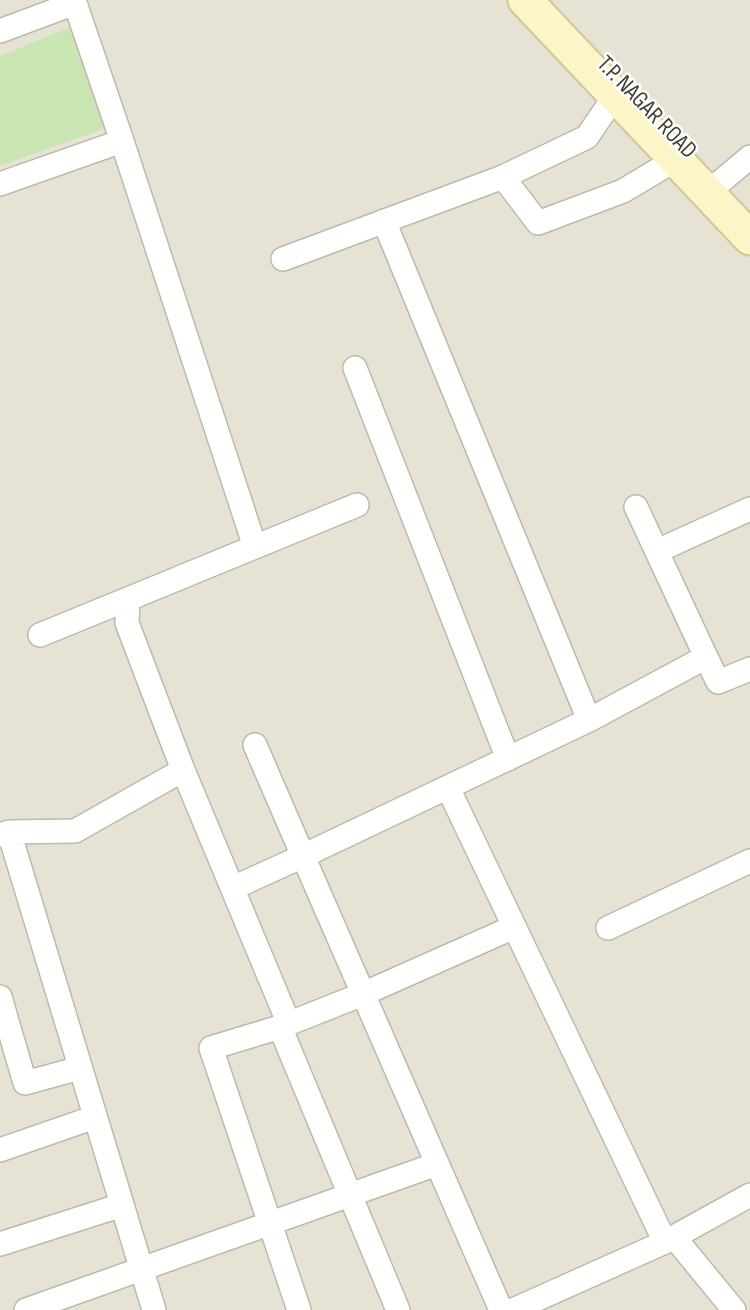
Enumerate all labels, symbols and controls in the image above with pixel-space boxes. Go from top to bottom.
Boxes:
street label: T.P. NAGAR ROAD [590,51,702,165]

